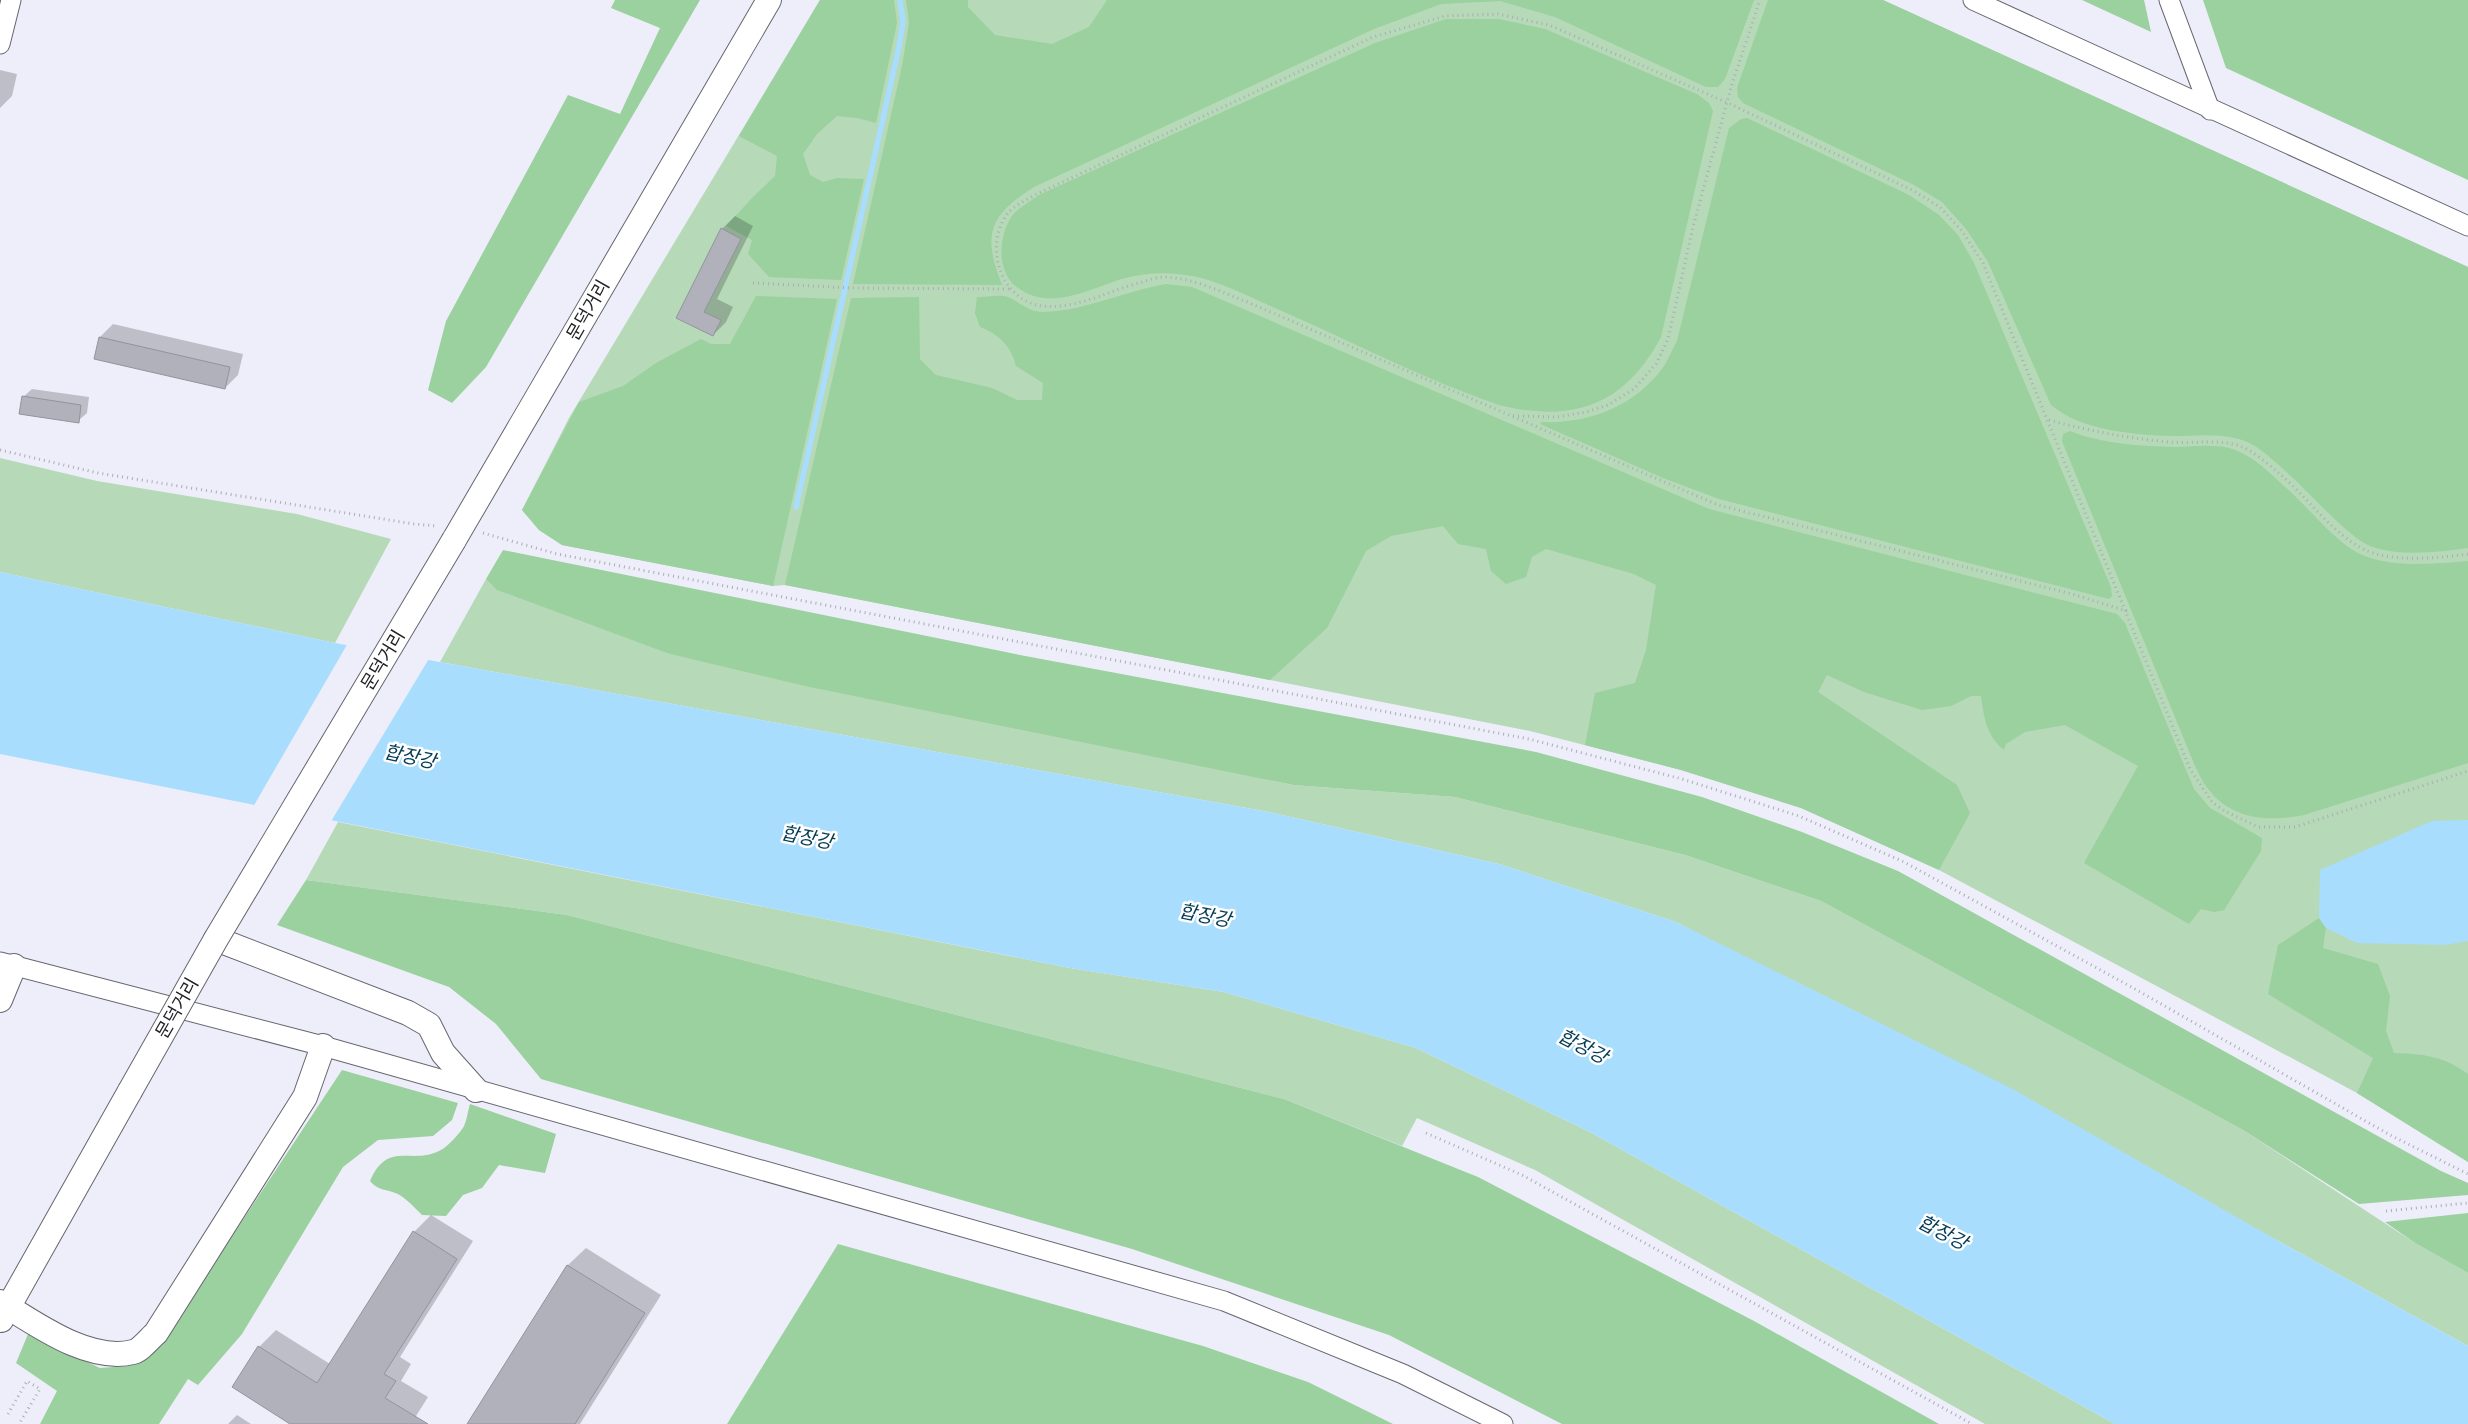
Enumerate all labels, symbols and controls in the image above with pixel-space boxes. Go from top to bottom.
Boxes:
street label: 문덕거리 [562,276,614,344]
street label: 문덕거리 [357,626,409,694]
water label: 합장강 [382,740,440,774]
water label: 합장강 [779,821,837,854]
water label: 합장강 [1177,899,1235,932]
street label: 문덕거리 [151,974,203,1042]
water label: 합장강 [1554,1024,1614,1070]
water label: 합장강 [1914,1210,1974,1256]

